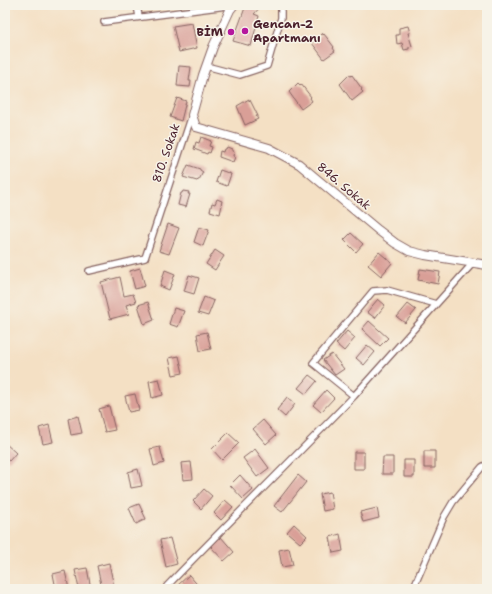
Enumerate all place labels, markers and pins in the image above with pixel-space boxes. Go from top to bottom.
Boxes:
place label: Gencan-2 Apartmanı [253,16,321,46]
place label: BİM [196,24,224,40]
marker: Gencan-2 Apartmanı [240,26,250,36]
marker: BİM [226,27,236,37]

